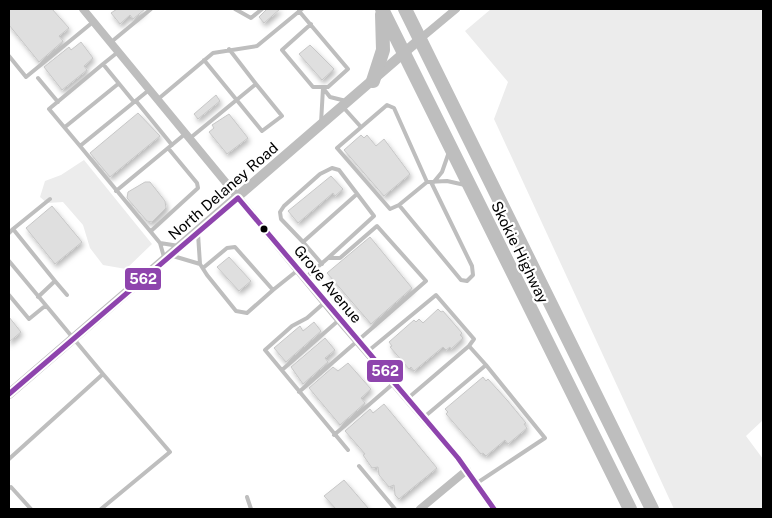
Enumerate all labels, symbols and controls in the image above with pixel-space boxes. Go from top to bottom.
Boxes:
street label: North Delaney Road [165,139,281,243]
street label: Skokie Highway [488,198,552,306]
unlabelled marker [259,224,269,234]
street label: Grove Avenue [291,242,365,326]
line badge: 562 [124,267,162,291]
text: 562 [129,271,157,287]
line badge: 562 [366,359,404,383]
text: 562 [371,363,399,379]

